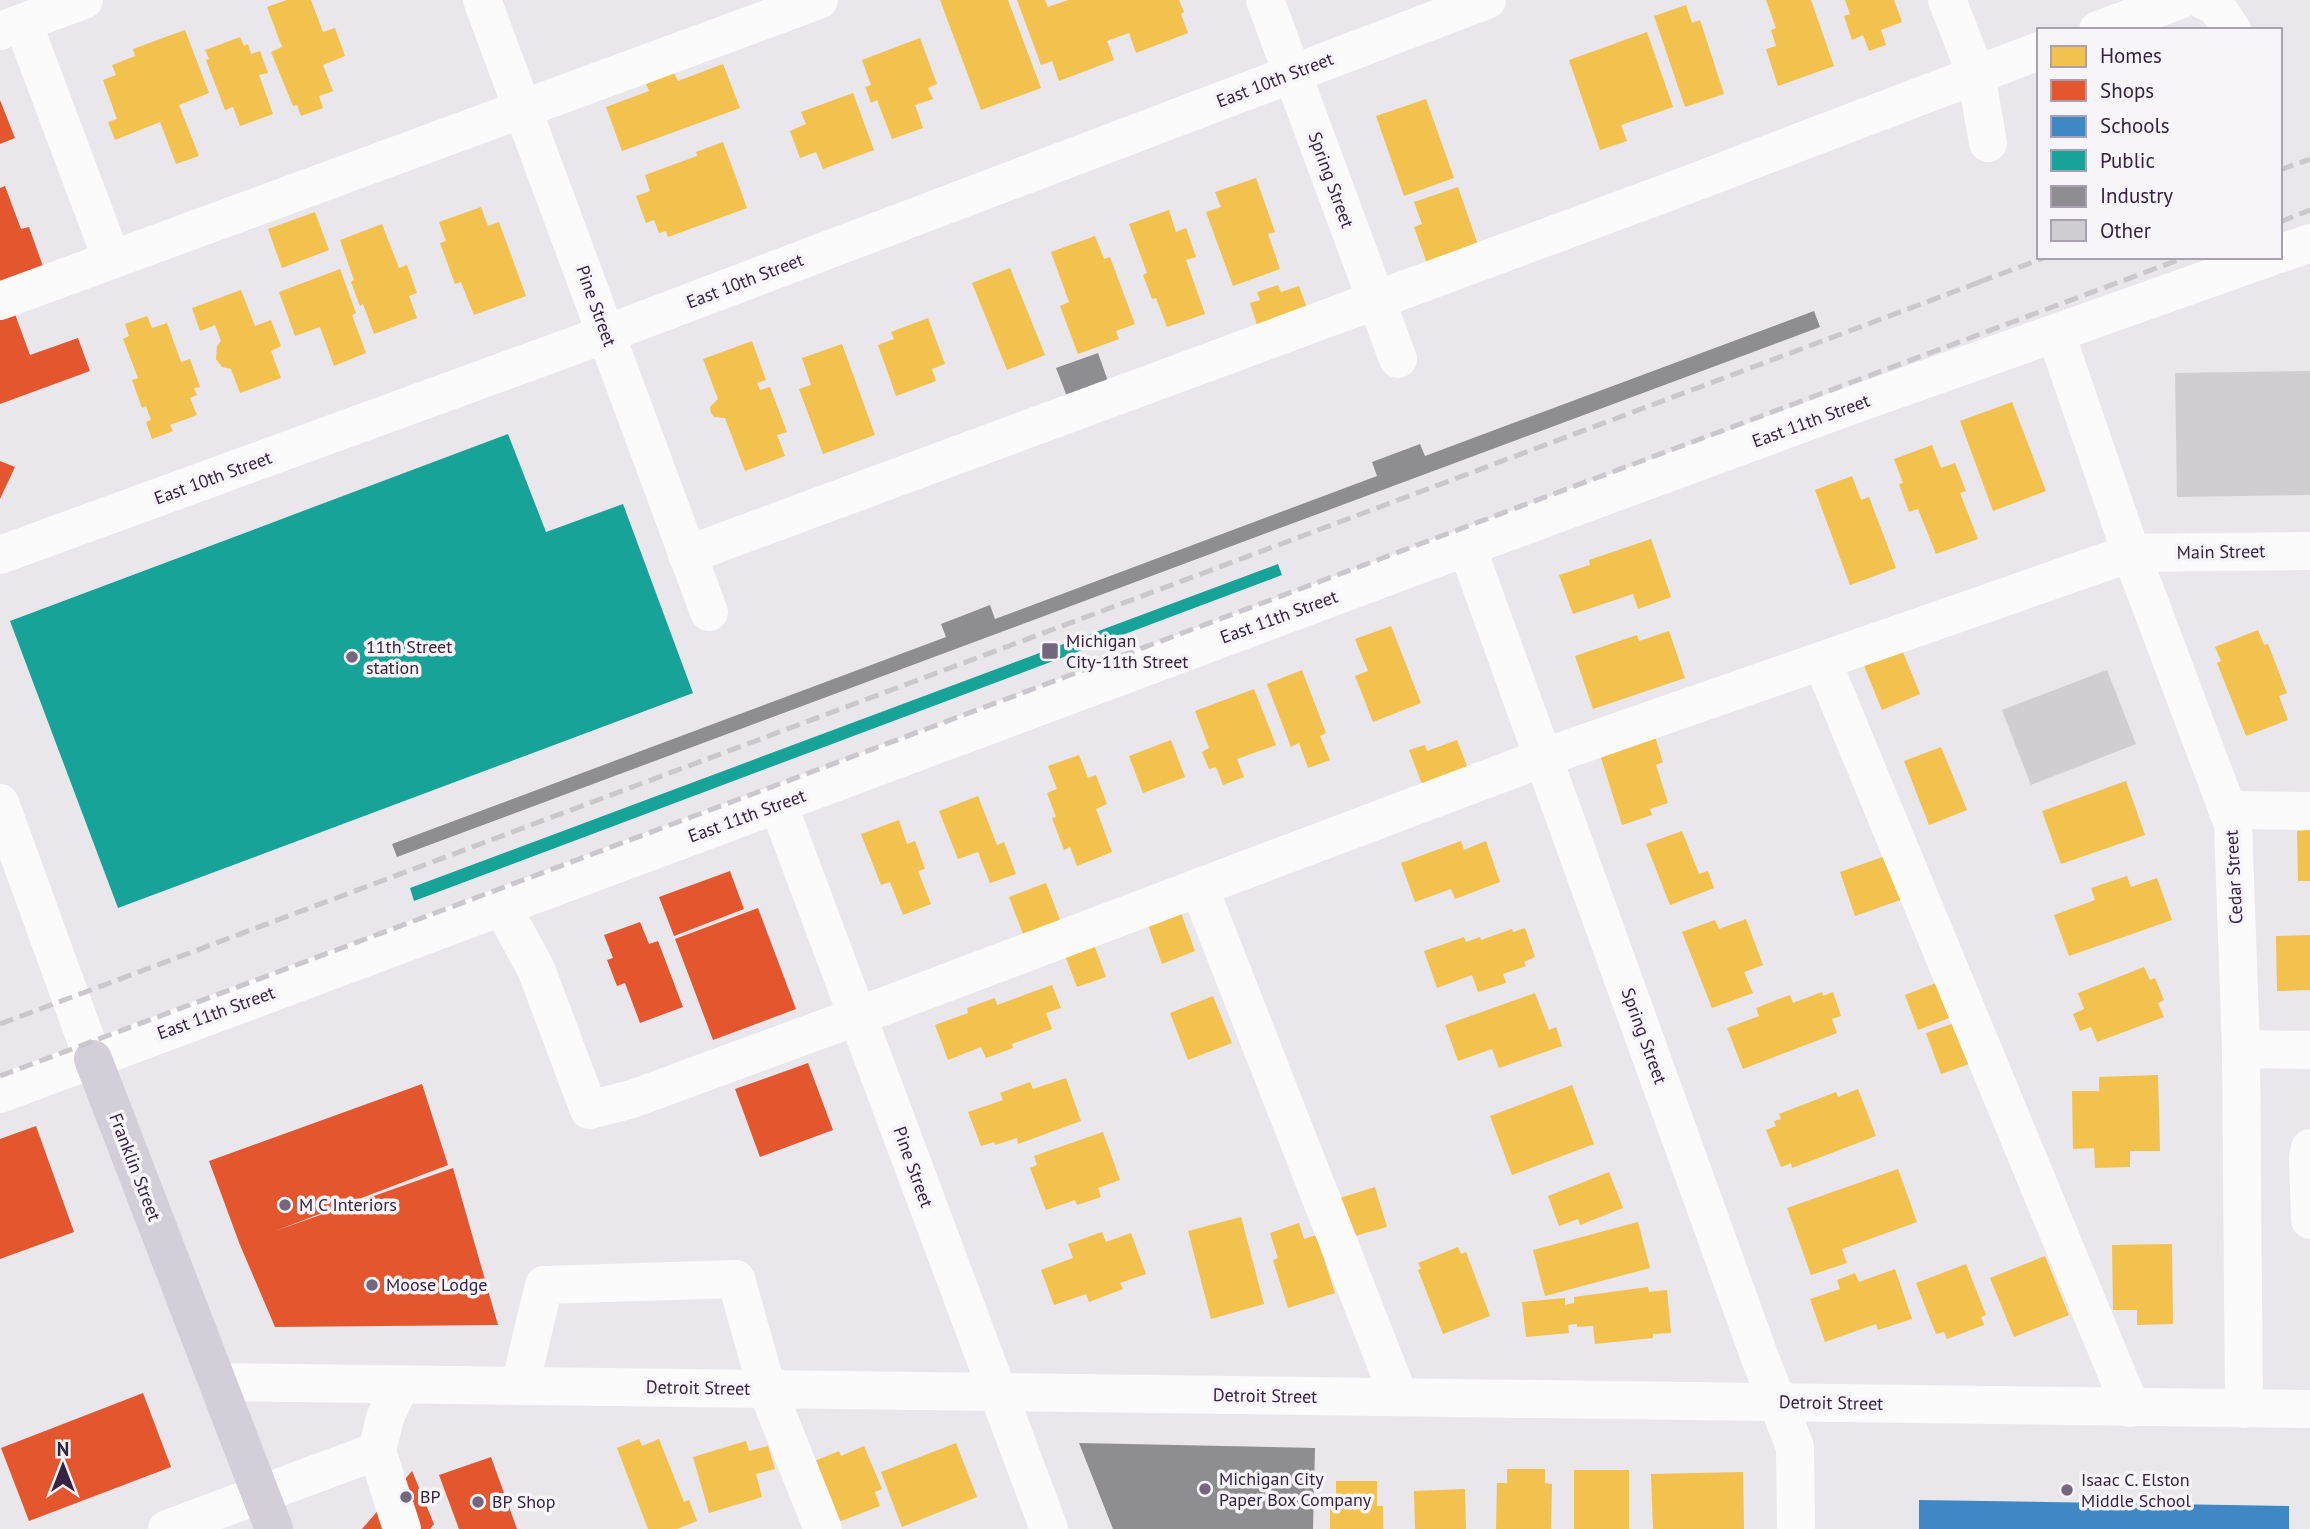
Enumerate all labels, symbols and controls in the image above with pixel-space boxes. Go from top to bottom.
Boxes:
legend [2037,28,2282,259]
text: Homes [2100,42,2162,69]
street label: East 10th Street [1213,47,1337,112]
text: Shops [2100,77,2154,104]
text: Schools [2100,112,2170,139]
street label: Spring Street [1303,129,1359,231]
text: Public [2100,147,2155,174]
text: Industry [2100,182,2173,209]
text: Other [2100,217,2151,244]
street label: East 10th Street [683,248,807,313]
street label: Pine Street [571,262,622,350]
street label: East 11th Street [1749,389,1873,452]
street label: East 10th Street [151,446,275,509]
street label: Main Street [2176,539,2265,564]
street label: East 11th Street [1217,585,1341,648]
place label: Michigan City-11th Street [1066,629,1188,673]
place label: 11th Street station [366,635,452,679]
marker: Michigan City-11th Street [1040,641,1060,661]
marker: 11th Street station [344,649,360,665]
street label: East 11th Street [685,784,809,847]
street label: Cedar Street [2220,829,2247,925]
street label: East 11th Street [154,981,278,1044]
street label: Spring Street [1616,985,1672,1087]
street label: Franklin Street [104,1110,167,1224]
street label: Pine Street [888,1123,939,1211]
place label: M C Interiors [299,1193,397,1216]
marker: M C Interiors [277,1197,293,1213]
place label: Moose Lodge [386,1273,487,1296]
marker: Moose Lodge [364,1277,380,1293]
street label: Detroit Street [646,1375,750,1400]
street label: Detroit Street [1213,1383,1317,1408]
street label: Detroit Street [1779,1390,1883,1415]
north arrow [28,1431,98,1501]
text: N [57,1437,69,1461]
place label: Michigan City Paper Box Company [1219,1467,1372,1511]
place label: Isaac C. Elston Middle School [2081,1468,2191,1512]
marker: Michigan City Paper Box Company [1197,1481,1213,1497]
marker: Isaac C. Elston Middle School [2059,1482,2075,1498]
place label: BP [420,1485,441,1508]
marker: BP [398,1489,414,1505]
place label: BP Shop [492,1490,555,1513]
marker: BP Shop [470,1494,486,1510]

